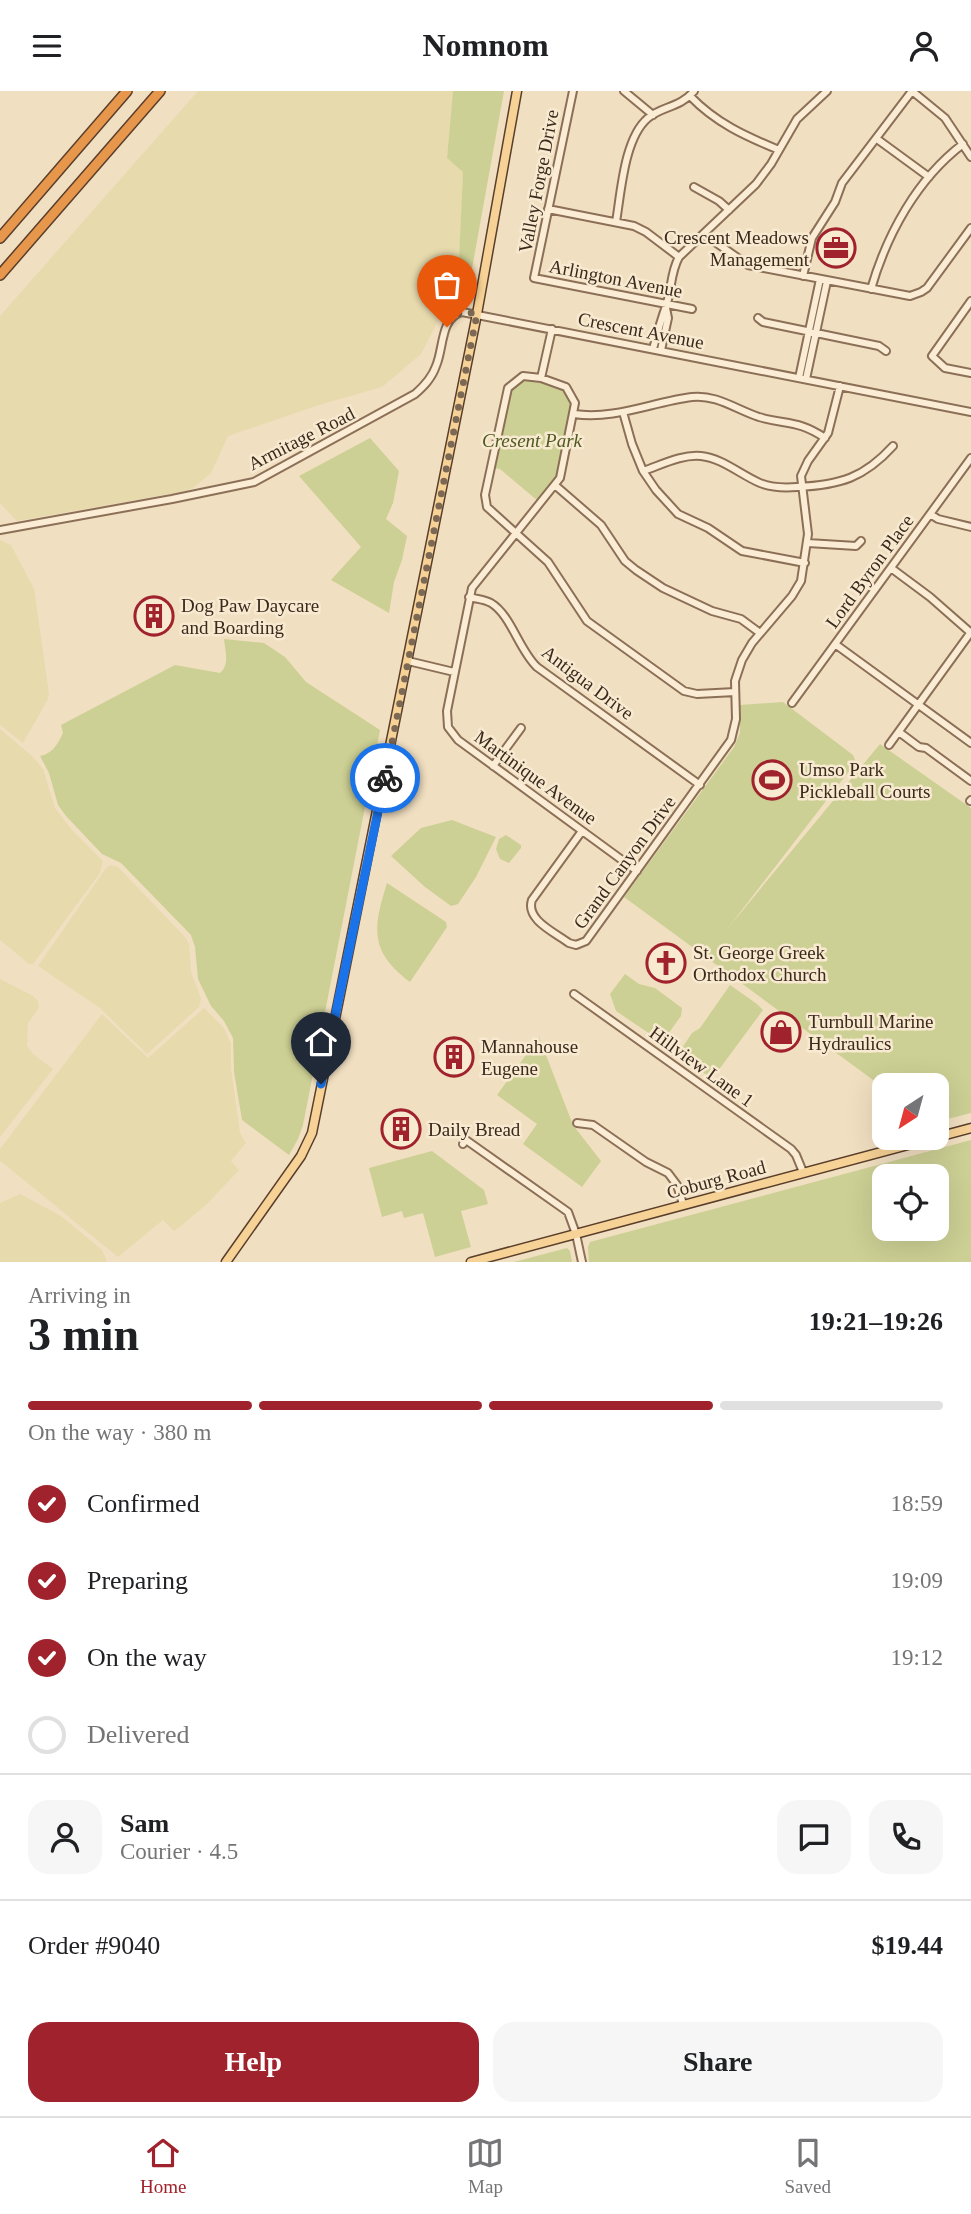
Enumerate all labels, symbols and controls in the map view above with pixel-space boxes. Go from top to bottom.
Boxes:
icon: menu [28,27,66,65]
text: Nomnom [422,27,549,63]
icon: person [905,27,943,65]
street label: Valley Forge Drive [514,108,563,254]
place label: Crescent Meadows Management [664,227,810,270]
office icon: Crescent Meadows Management [815,227,857,269]
pin [417,255,477,327]
street label: Arlington Avenue [548,255,684,302]
icon: bag [428,266,466,304]
street label: Crescent Avenue [576,308,706,353]
street label: Armitage Road [245,402,358,474]
park label: Cresent Park [482,430,583,451]
street label: Lord Byron Place [821,510,918,632]
building icon: Dog Paw Daycare and Boarding [133,595,175,637]
place label: Dog Paw Daycare and Boarding [181,595,319,638]
street label: Antigua Drive [538,641,638,724]
street label: Martinique Avenue [471,726,601,829]
courier [350,743,420,813]
icon: bike [366,759,404,797]
sports icon: Umso Park Pickleball Courts [751,759,793,801]
place label: Umso Park Pickleball Courts [799,759,930,802]
street label: Grand Canyon Drive [569,792,680,933]
church icon: St. George Greek Orthodox Church [645,942,687,984]
place label: St. George Greek Orthodox Church [693,942,827,985]
shop icon: Turnbull Marine Hydraulics [760,1011,802,1053]
place label: Turnbull Marine Hydraulics [808,1011,933,1054]
pin [291,1012,351,1084]
street label: Hillview Lane 1 [646,1022,758,1111]
icon: home [302,1023,340,1061]
building icon: Mannahouse Eugene [433,1036,475,1078]
place label: Mannahouse Eugene [481,1036,578,1079]
north arrow [872,1073,948,1150]
map controls [872,1073,949,1241]
building icon: Daily Bread [380,1108,422,1150]
place label: Daily Bread [428,1119,521,1140]
street label: Coburg Road [664,1156,768,1203]
button: locate [872,1164,949,1241]
text: Arriving in [28,1283,131,1308]
text: 19:21–19:26 [809,1307,943,1336]
text: 3 min [28,1309,139,1360]
text: On the way · 380 m [28,1420,211,1445]
icon: check [28,1485,66,1523]
text: Confirmed [87,1489,200,1518]
text: 18:59 [891,1491,943,1516]
icon: check [28,1562,66,1600]
text: Preparing [87,1566,188,1595]
text: 19:09 [891,1568,943,1593]
icon: check [28,1639,66,1677]
text: On the way [87,1643,207,1672]
text: 19:12 [891,1645,943,1670]
text: Delivered [87,1720,190,1749]
button: person [28,1800,102,1874]
button: chat [777,1800,851,1874]
button: phone [869,1800,943,1874]
text: Sam [120,1809,169,1838]
text: Courier · 4.5 [120,1839,238,1864]
text: Order #9040 [28,1931,160,1960]
text: $19.44 [872,1931,943,1960]
button: Help [28,2022,479,2102]
button: Share [493,2022,943,2102]
tab: Home [140,2134,186,2198]
tab: Map [466,2134,504,2198]
tab: Saved [785,2134,831,2198]

